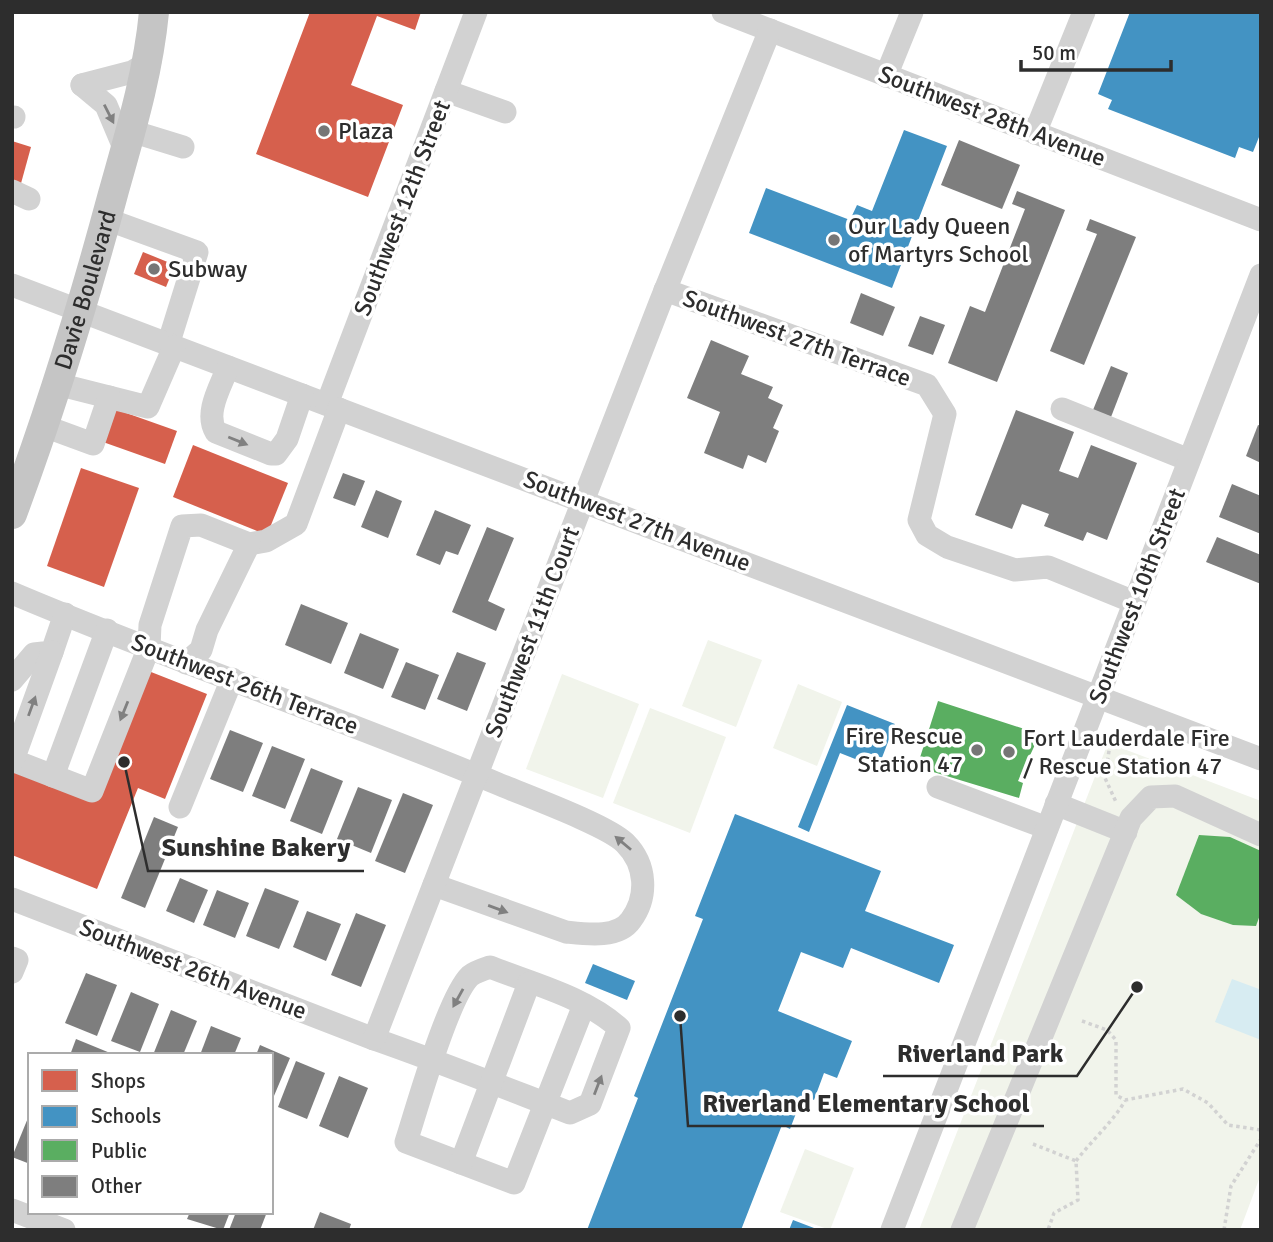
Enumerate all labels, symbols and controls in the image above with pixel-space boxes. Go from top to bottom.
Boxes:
scale bar [1021,28,1172,72]
text: 50 m [1032,40,1076,66]
street label: Southwest 28th Avenue [874,59,1110,173]
street label: Southwest 12th Street [347,96,457,320]
one-way arrow [103,104,114,124]
place label: Plaza [338,116,394,146]
marker: Plaza [316,123,332,139]
street label: Davie Boulevard [48,207,123,373]
place label: Our Lady Queen of Martyrs School [848,211,1029,269]
marker: Our Lady Queen of Martyrs School [826,232,842,248]
place label: Subway [168,254,247,284]
marker: Subway [146,261,162,277]
street label: Southwest 27th Terrace [679,283,915,393]
one-way arrow [228,435,249,446]
street label: Southwest 27th Avenue [519,464,755,578]
street label: Southwest 10th Street [1082,484,1192,708]
street label: Southwest 11th Court [478,522,586,742]
street label: Southwest 26th Terrace [127,627,363,741]
one-way arrow [27,696,38,717]
one-way arrow [118,700,129,721]
place label: Fire Rescue Station 47 [845,721,963,779]
place label: Fort Lauderdale Fire / Rescue Station 47 [1023,723,1230,781]
marker: Fire Rescue Station 47 [969,742,985,758]
marker: Fort Lauderdale Fire / Rescue Station 47 [1001,744,1017,760]
callout: Sunshine Bakery [148,824,364,871]
text: Sunshine Bakery [162,832,350,864]
one-way arrow [614,836,632,851]
one-way arrow [488,904,509,915]
street label: Southwest 26th Avenue [75,912,311,1026]
one-way arrow [452,989,464,1008]
callout: Riverland Park [883,1029,1077,1076]
text: Riverland Park [897,1038,1064,1070]
legend [28,1053,273,1214]
text: Shops [91,1068,145,1094]
one-way arrow [592,1074,603,1095]
callout: Riverland Elementary School [688,1079,1044,1126]
text: Riverland Elementary School [702,1088,1030,1120]
text: Schools [91,1103,161,1129]
text: Public [91,1138,147,1164]
text: Other [91,1173,142,1199]

